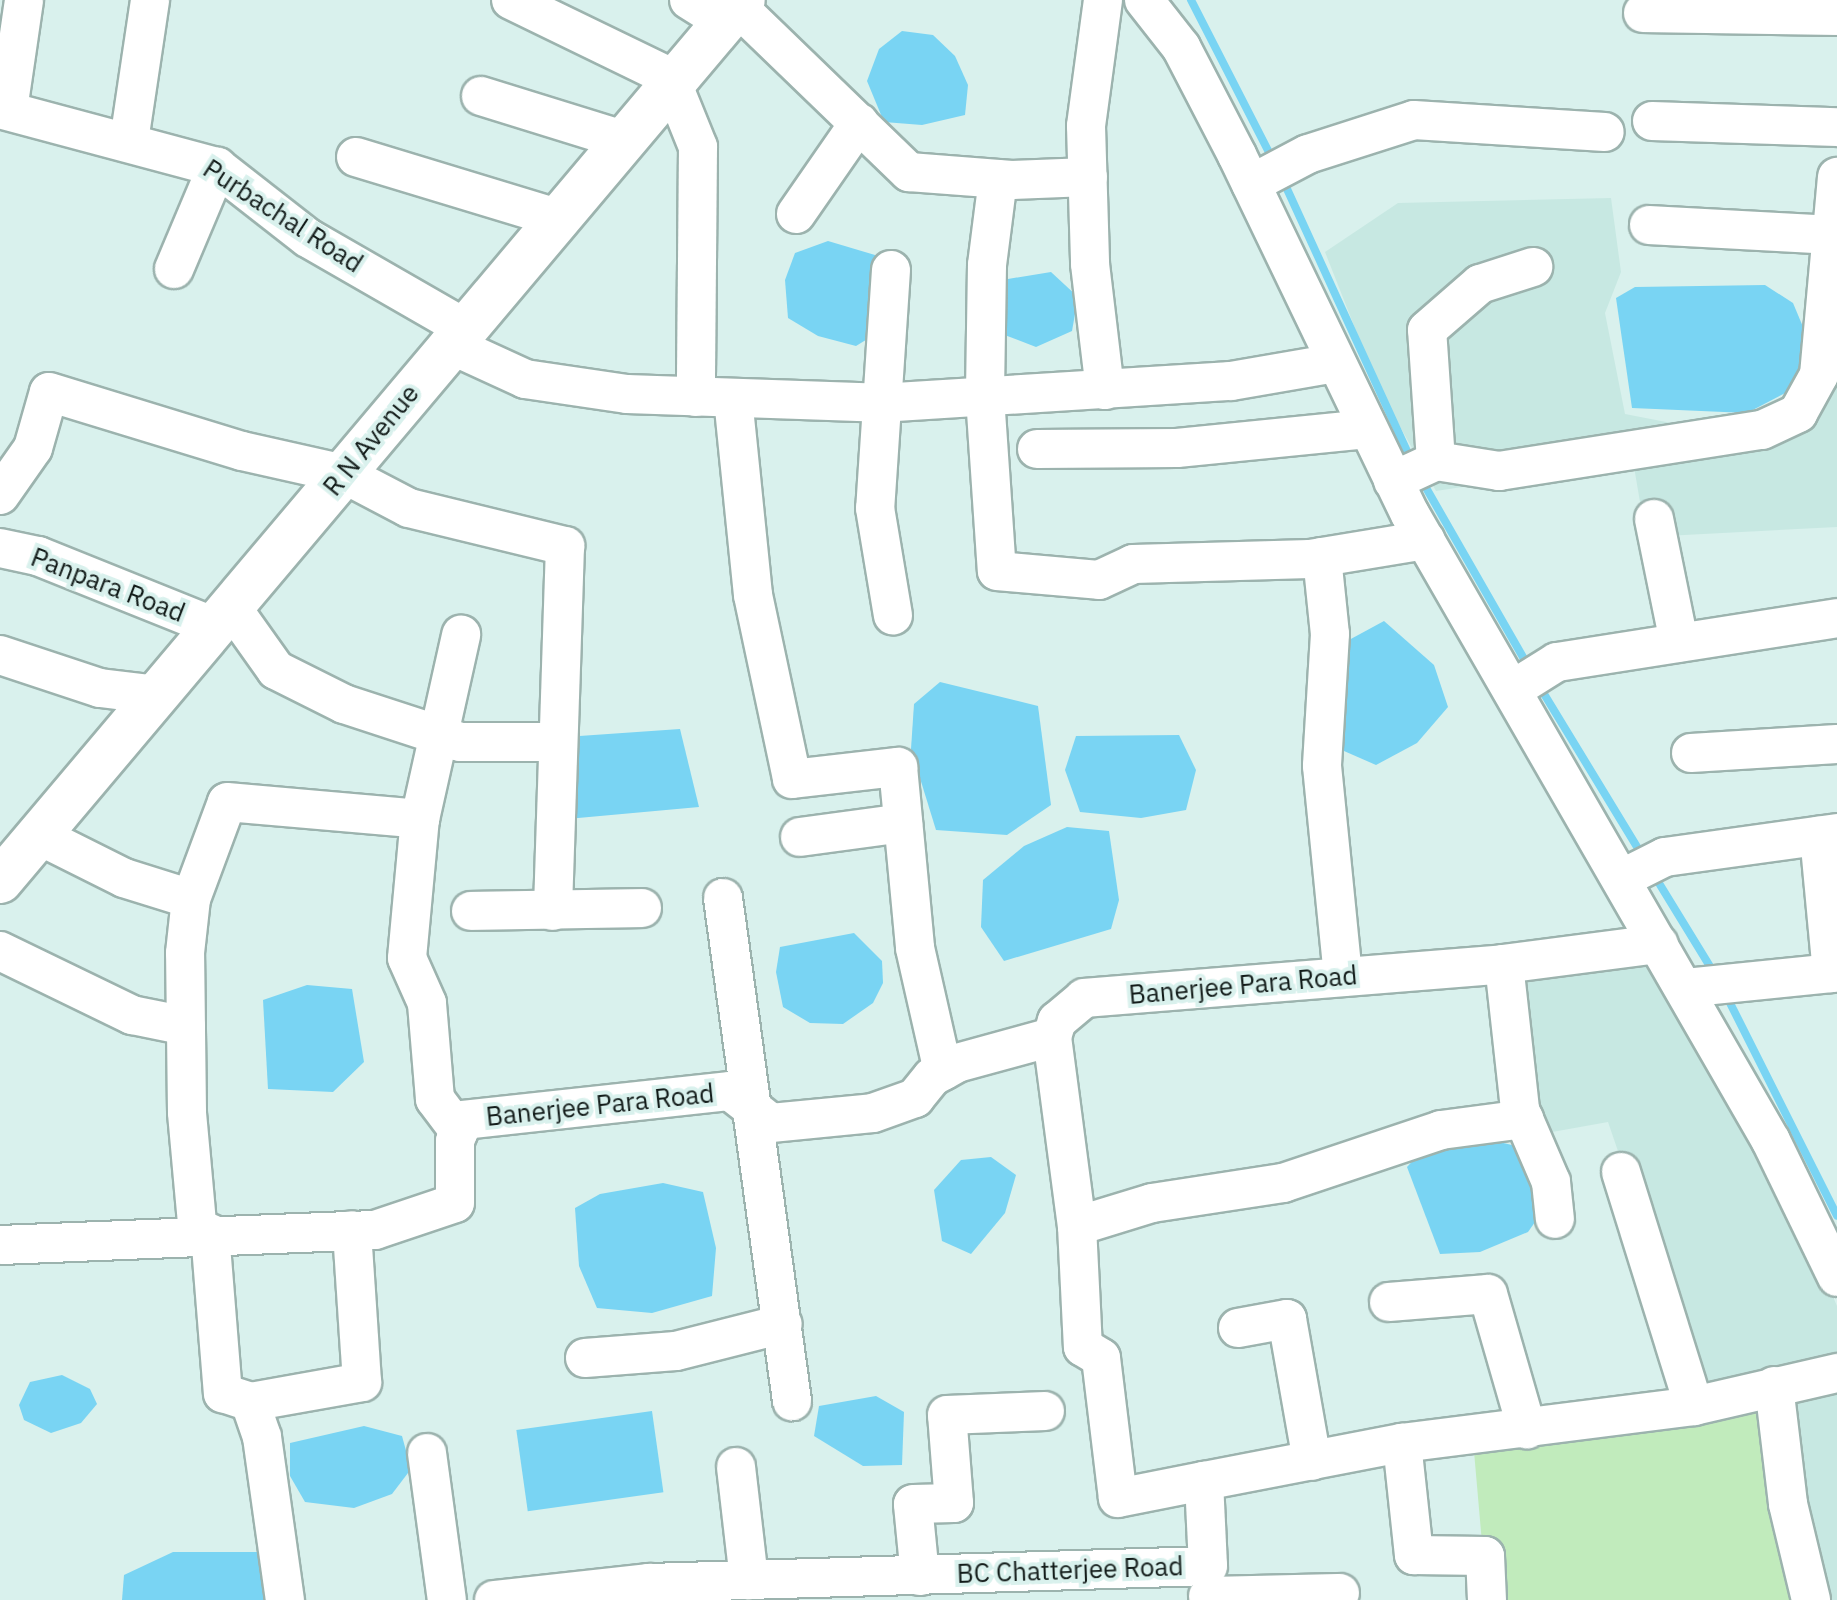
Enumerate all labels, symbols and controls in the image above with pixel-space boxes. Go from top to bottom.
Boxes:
street label: Purbachal Road [197,153,369,279]
street label: R N Avenue [317,378,425,502]
street label: Panpara Road [27,541,189,629]
street label: Banerjee Para Road [1127,959,1359,1011]
street label: Banerjee Para Road [484,1078,716,1132]
street label: BC Chatterjee Road [956,1550,1184,1590]

